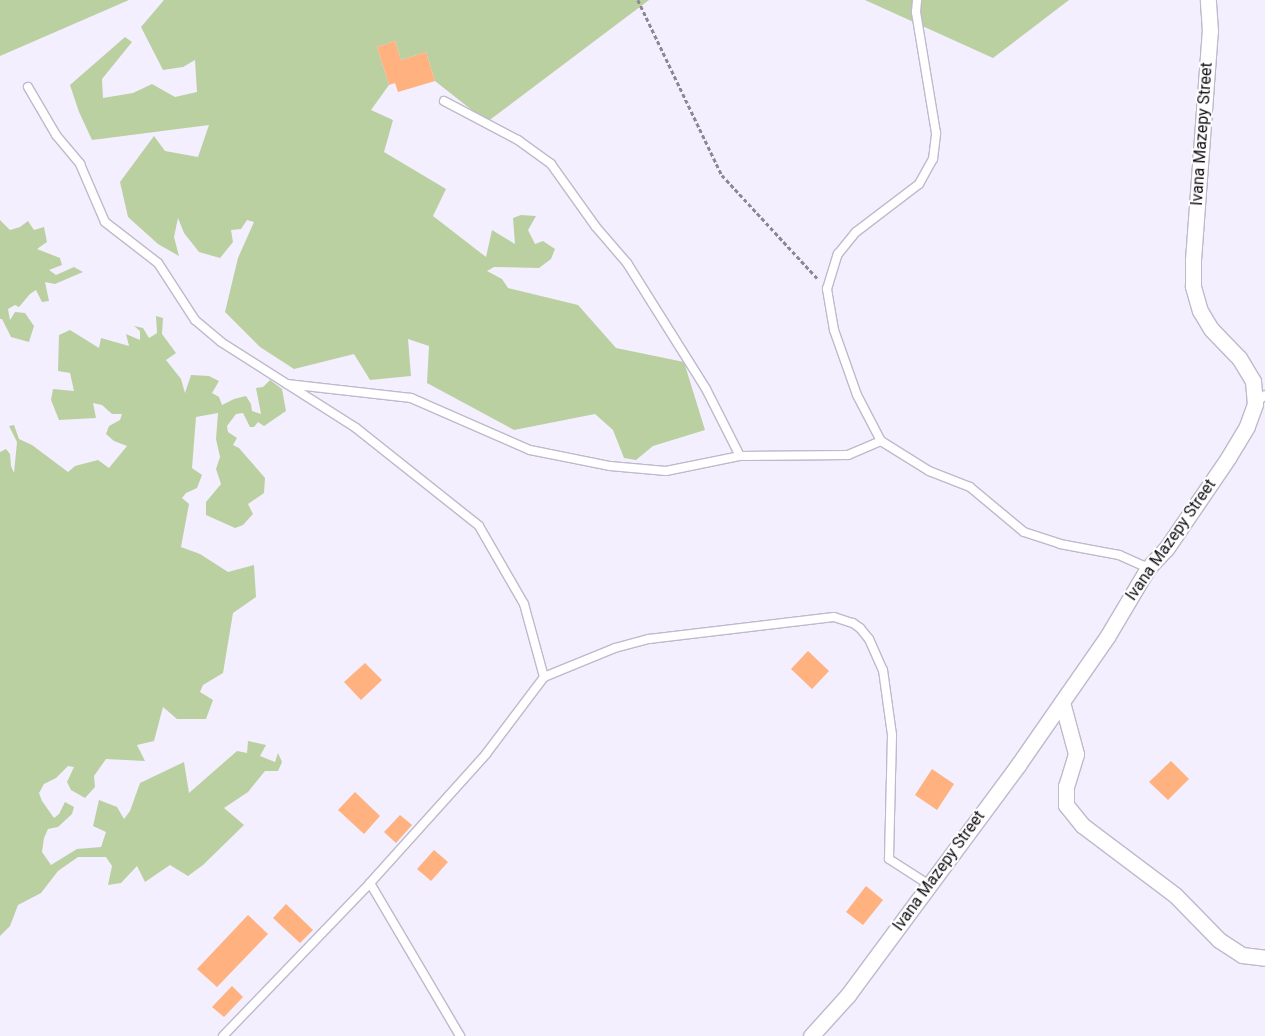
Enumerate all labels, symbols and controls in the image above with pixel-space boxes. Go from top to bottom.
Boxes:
street label: Ivana Mazepy Street [1187,62,1217,206]
street label: Ivana Mazepy Street [1122,476,1220,604]
street label: Ivana Mazepy Street [889,807,989,935]

